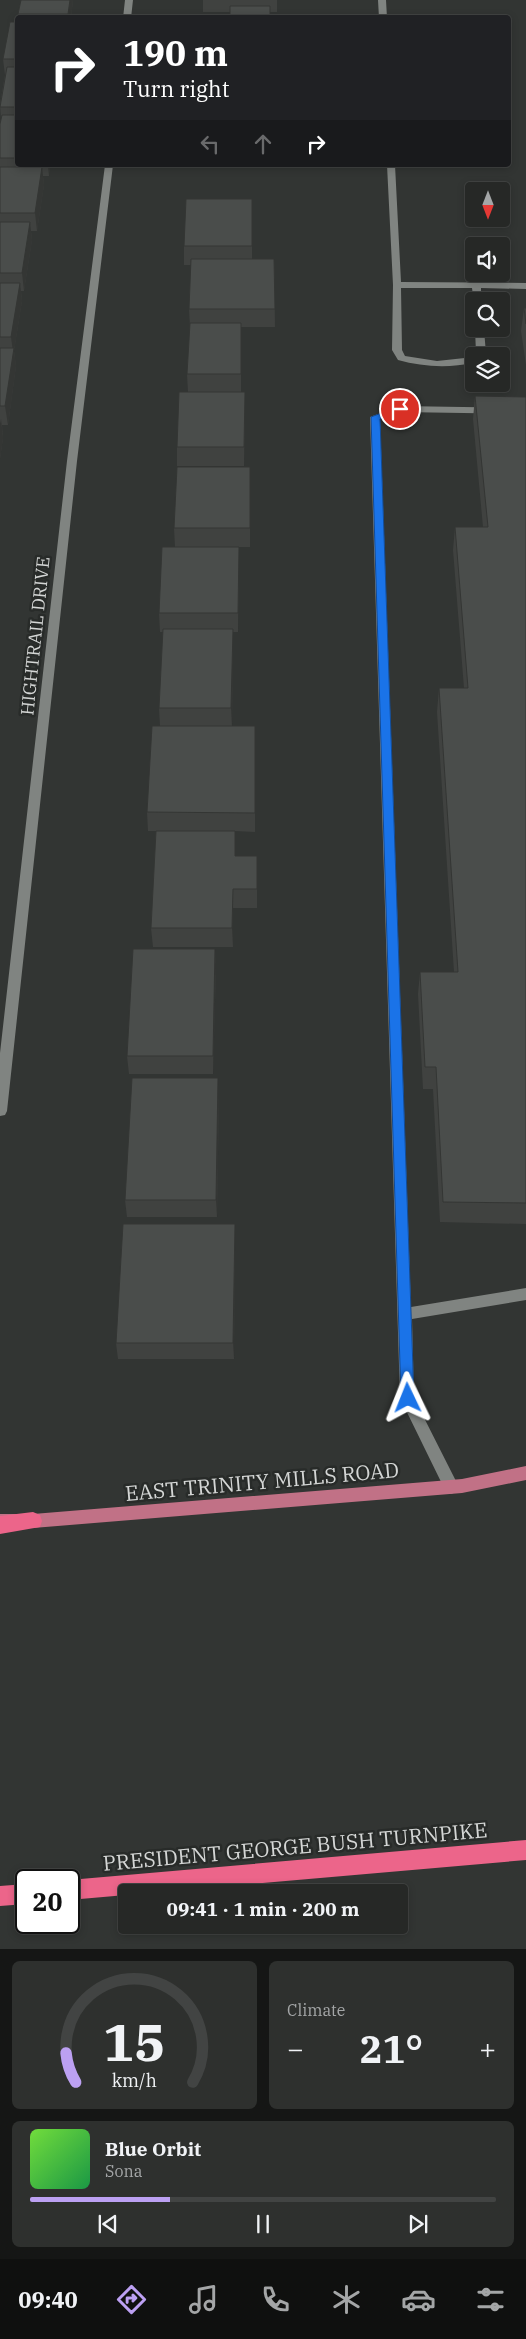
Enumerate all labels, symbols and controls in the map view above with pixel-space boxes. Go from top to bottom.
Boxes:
text: 190 m [123,30,228,76]
icon: right [40,35,105,100]
text: Turn right [123,74,230,103]
icon: left [196,130,224,158]
icon: ahead [249,130,277,158]
icon: right [302,130,330,158]
north arrow [465,182,510,228]
map controls [465,182,510,392]
button: sound [465,237,510,282]
button: search [465,292,510,337]
button: layers [465,347,510,392]
pin [379,388,421,430]
icon: arrive [386,395,414,423]
street label: HIGHTRAIL DRIVE [15,555,55,717]
position arrow [381,1371,433,1423]
street label: EAST TRINITY MILLS ROAD [124,1455,400,1507]
street label: PRESIDENT GEORGE BUSH TURNPIKE [101,1815,489,1877]
speed limit sign: 20 [15,1869,80,1934]
text: 09:41 · 1 min · 200 m [167,1897,359,1921]
text: Climate [287,2000,345,2020]
text: 15 [103,2008,166,2075]
text: 21° [360,2024,423,2073]
text: − [287,2030,304,2067]
text: + [479,2030,496,2067]
text: km/h [112,2069,157,2092]
text: Blue Orbit [105,2137,201,2161]
text: Sona [105,2161,142,2181]
icon: previous [94,2210,122,2238]
icon: pause [249,2210,277,2238]
icon: next [404,2210,432,2238]
icon: directions [114,2282,149,2317]
icon: music [186,2282,221,2317]
icon: phone [258,2282,293,2317]
icon: climate [329,2282,364,2317]
icon: car [401,2282,436,2317]
icon: filters [473,2282,508,2317]
text: 09:40 [18,2285,78,2314]

